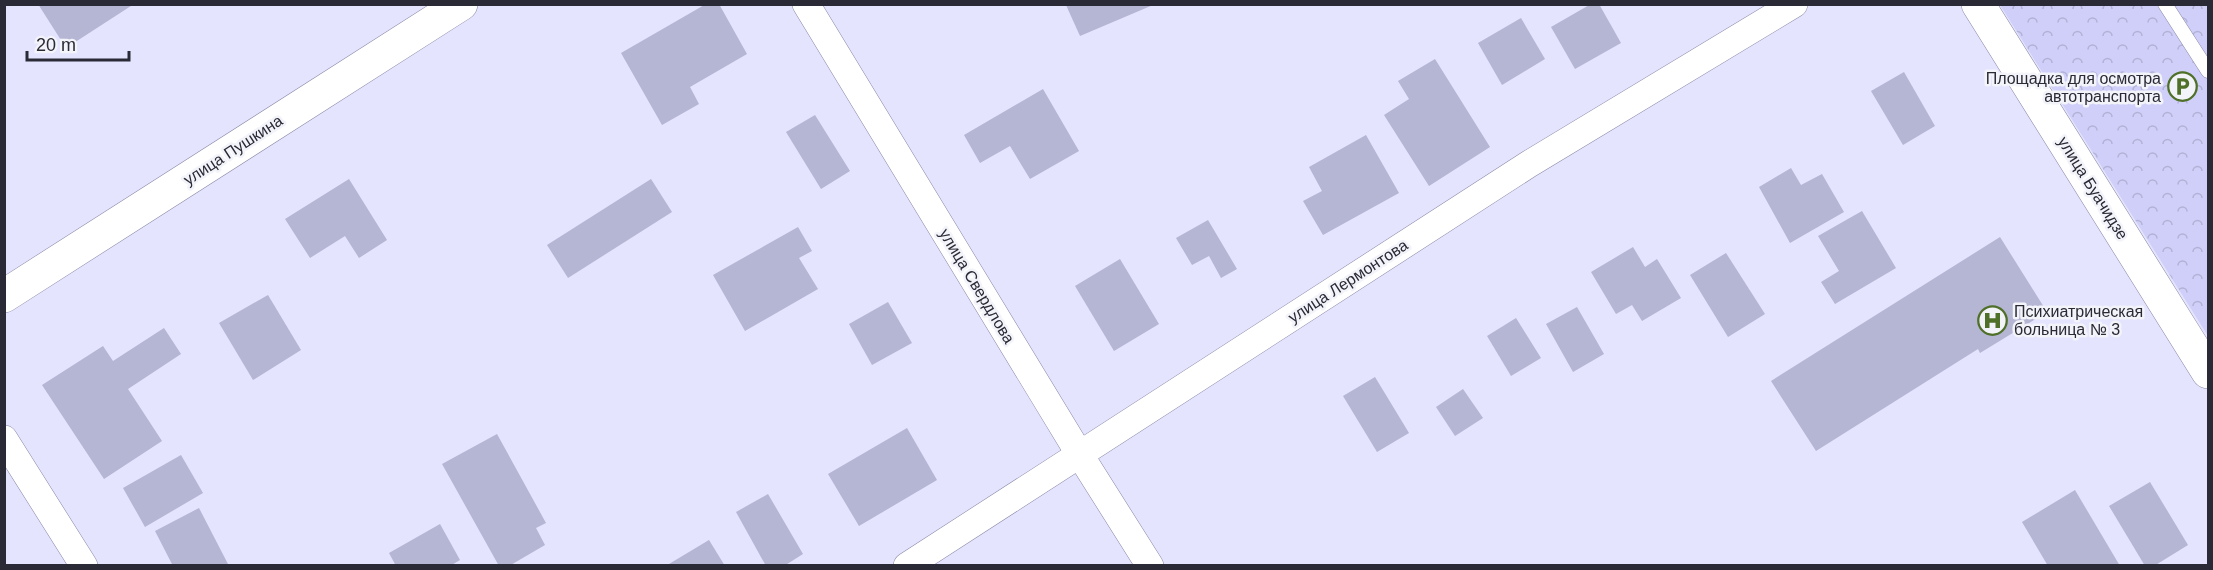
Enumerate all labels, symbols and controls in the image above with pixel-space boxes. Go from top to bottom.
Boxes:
scale bar [27,24,129,62]
text: 20 m [36,35,76,55]
place label: Площадка для осмотра автотранспорта [1986,70,2161,105]
parking icon: Площадка для осмотра автотранспорта [2166,71,2198,103]
street label: улица Пушкина [180,112,286,188]
street label: улица Буачидзе [2055,134,2131,242]
street label: улица Свердлова [936,226,1018,346]
street label: улица Лермонтова [1285,236,1411,326]
place label: Психиатрическая больница № 3 [2014,303,2143,338]
hospital icon: Психиатрическая больница № 3 [1977,304,2009,336]

